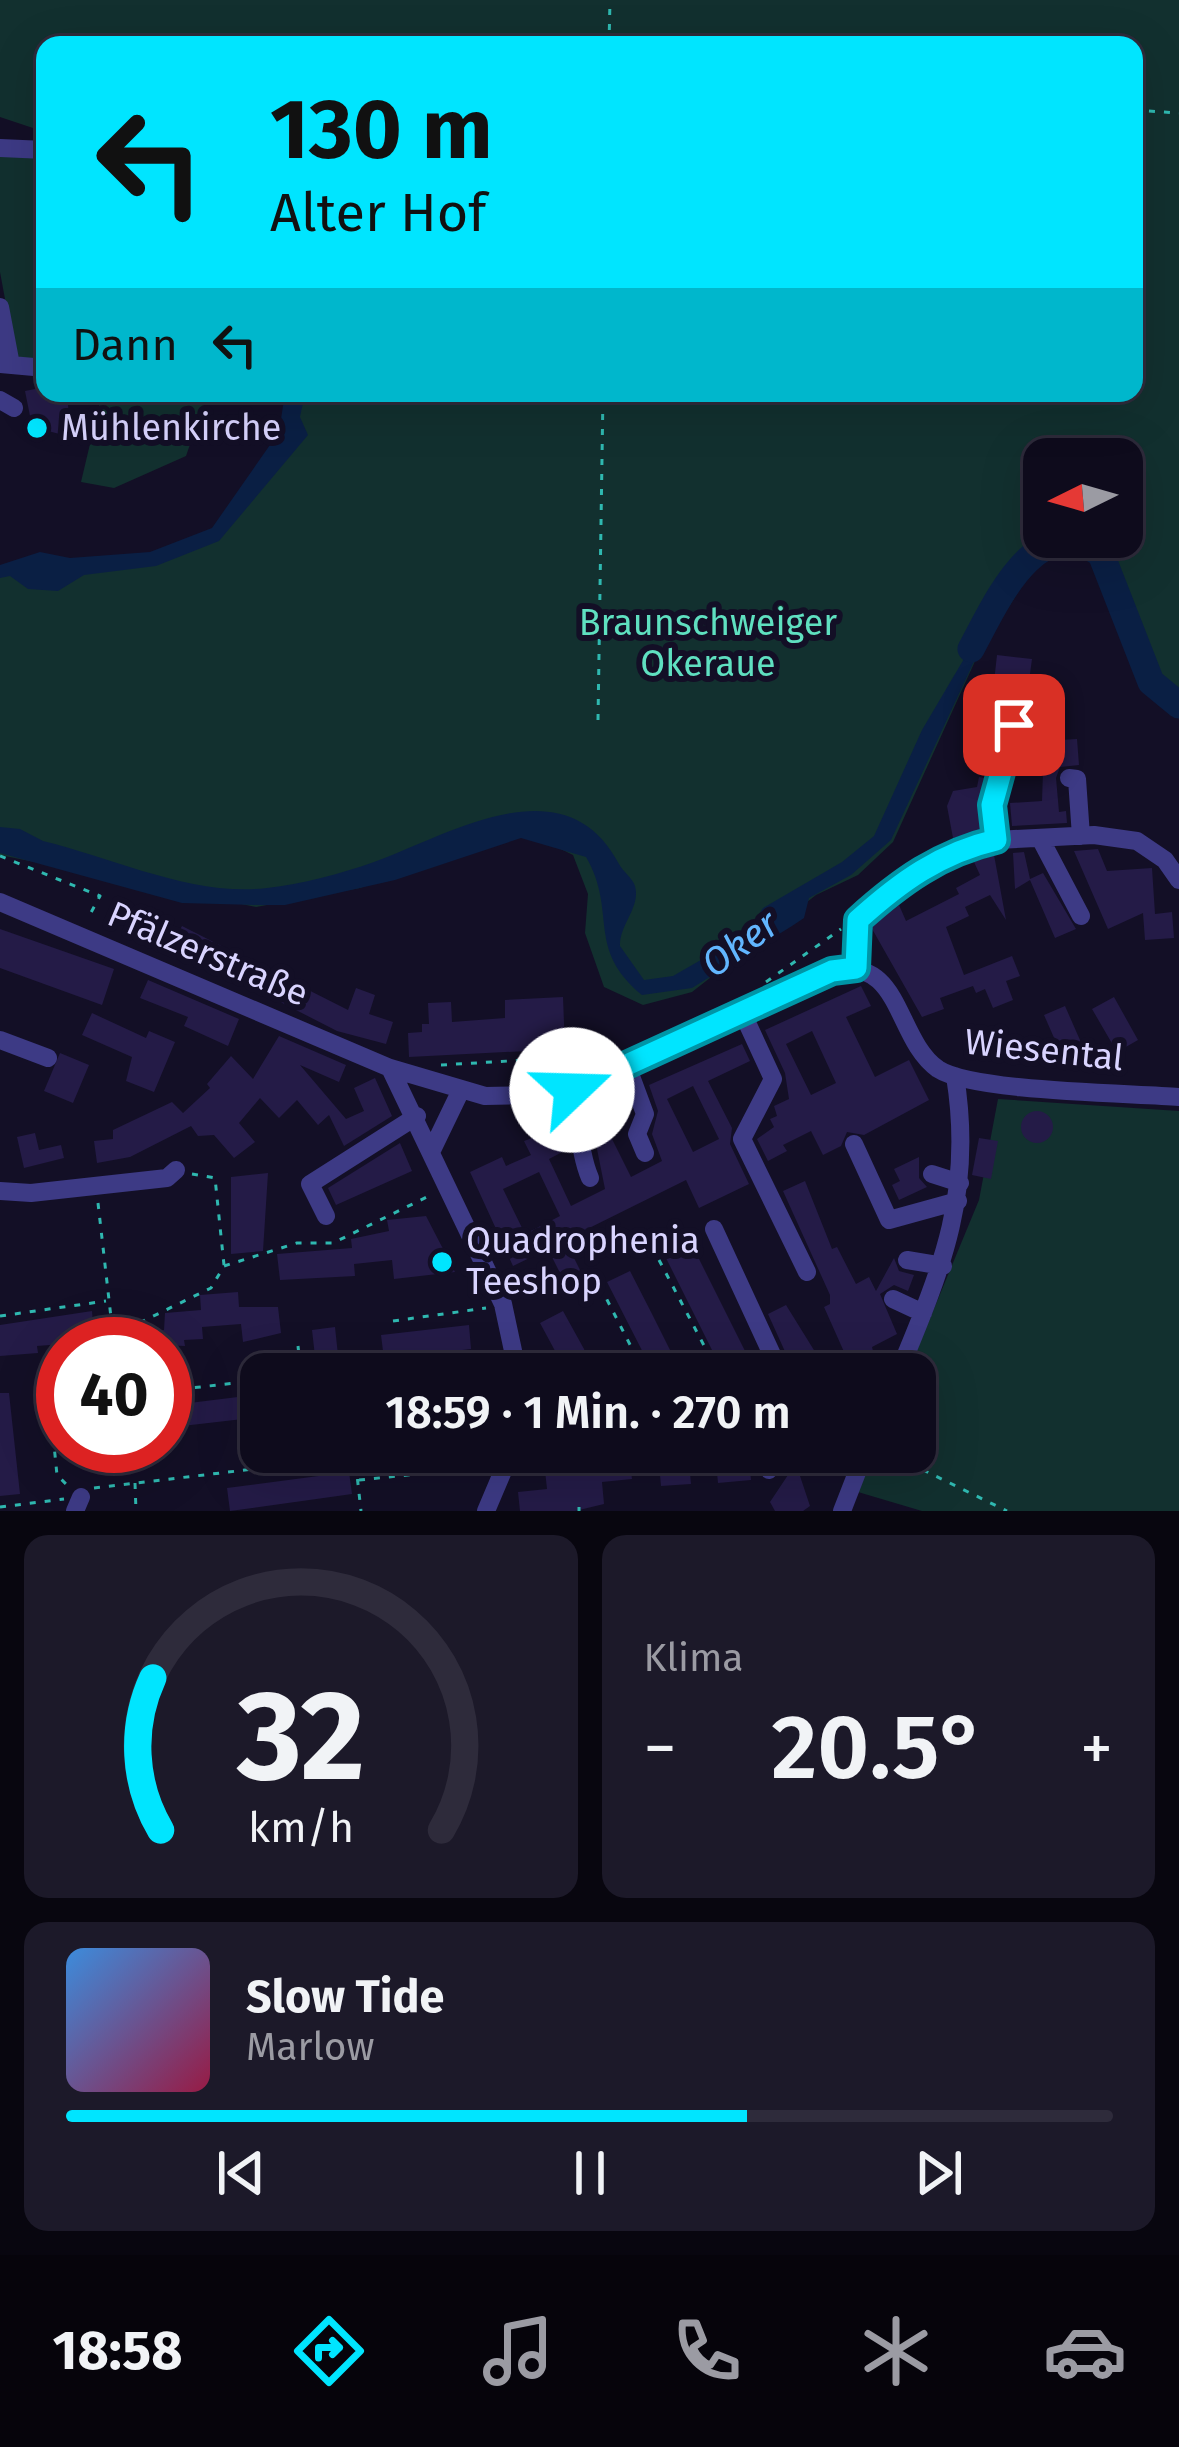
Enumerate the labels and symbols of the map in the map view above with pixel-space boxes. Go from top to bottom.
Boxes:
place label: Mühlenkirche [61,406,281,450]
marker: Mühlenkirche [24,415,50,441]
north arrow [1023,438,1143,558]
park label: Braunschweiger Okeraue [579,601,837,686]
pin [963,674,1065,776]
street label: Pfälzerstraße [101,892,315,1016]
water label: Oker [693,900,788,987]
street label: Wiesental [962,1020,1126,1080]
position arrow [509,1027,635,1153]
place label: Quadrophenia Teeshop [466,1219,700,1304]
marker: Quadrophenia Teeshop [429,1249,455,1275]
speed limit sign: 40 [36,1317,192,1473]

